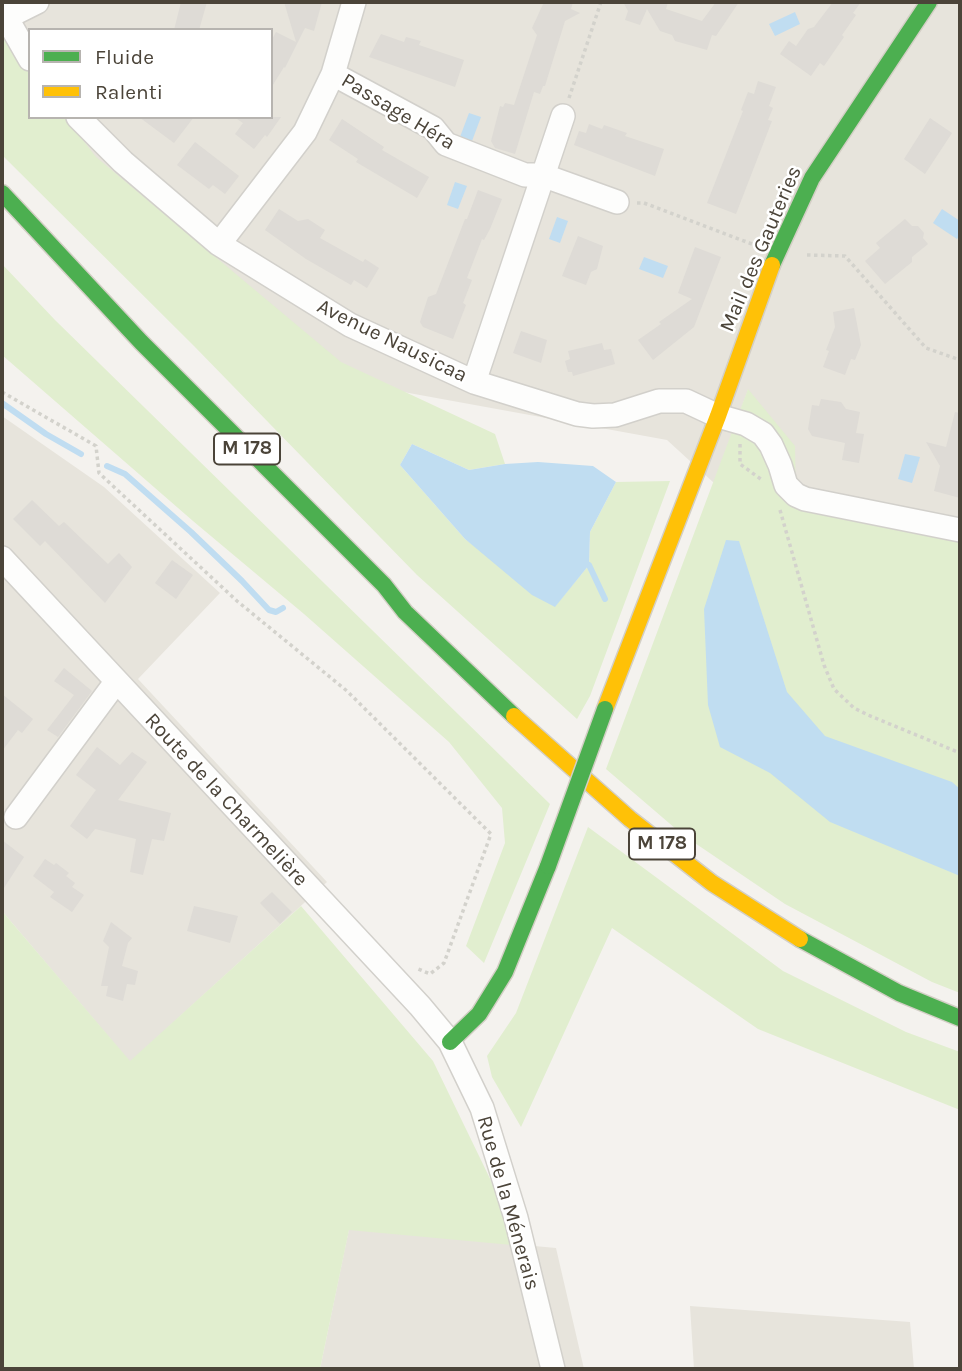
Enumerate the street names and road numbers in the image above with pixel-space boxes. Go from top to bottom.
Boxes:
street label: Passage Héra [336,68,460,156]
street label: Mail des Gauteries [715,162,807,336]
street label: Avenue Nausicaa [313,294,471,388]
road number: M 178 [214,433,280,464]
street label: Route de la Charmelière [139,708,313,892]
road number: M 178 [629,828,695,860]
street label: Rue de la Ménerais [471,1113,545,1293]

